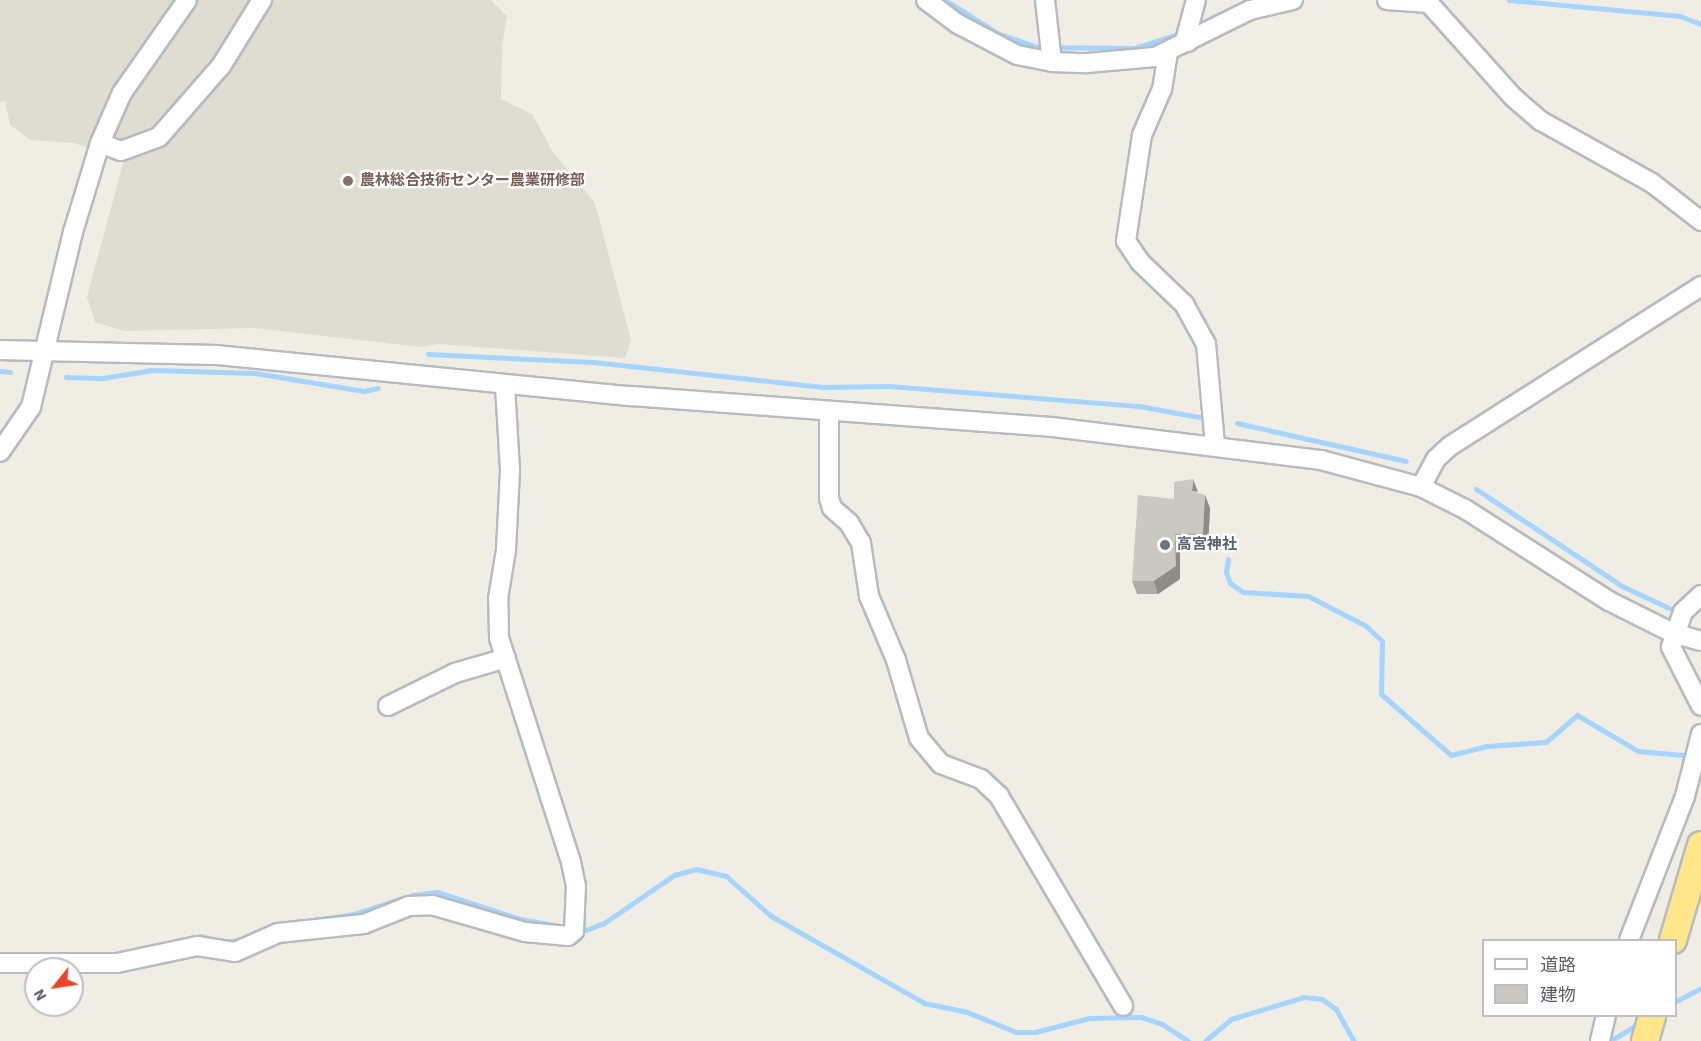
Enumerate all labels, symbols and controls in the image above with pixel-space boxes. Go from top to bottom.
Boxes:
place label: 農林総合技術センター農業研修部 [360,172,585,190]
marker: 農林総合技術センター農業研修部 [341,174,355,188]
place label: 高宮神社 [1177,536,1237,554]
marker: 高宮神社 [1158,538,1172,552]
legend [1482,939,1677,1017]
text: 道路 [1540,953,1576,978]
north arrow [24,957,84,1017]
text: 建物 [1540,983,1576,1008]
text: N [28,985,52,1005]

